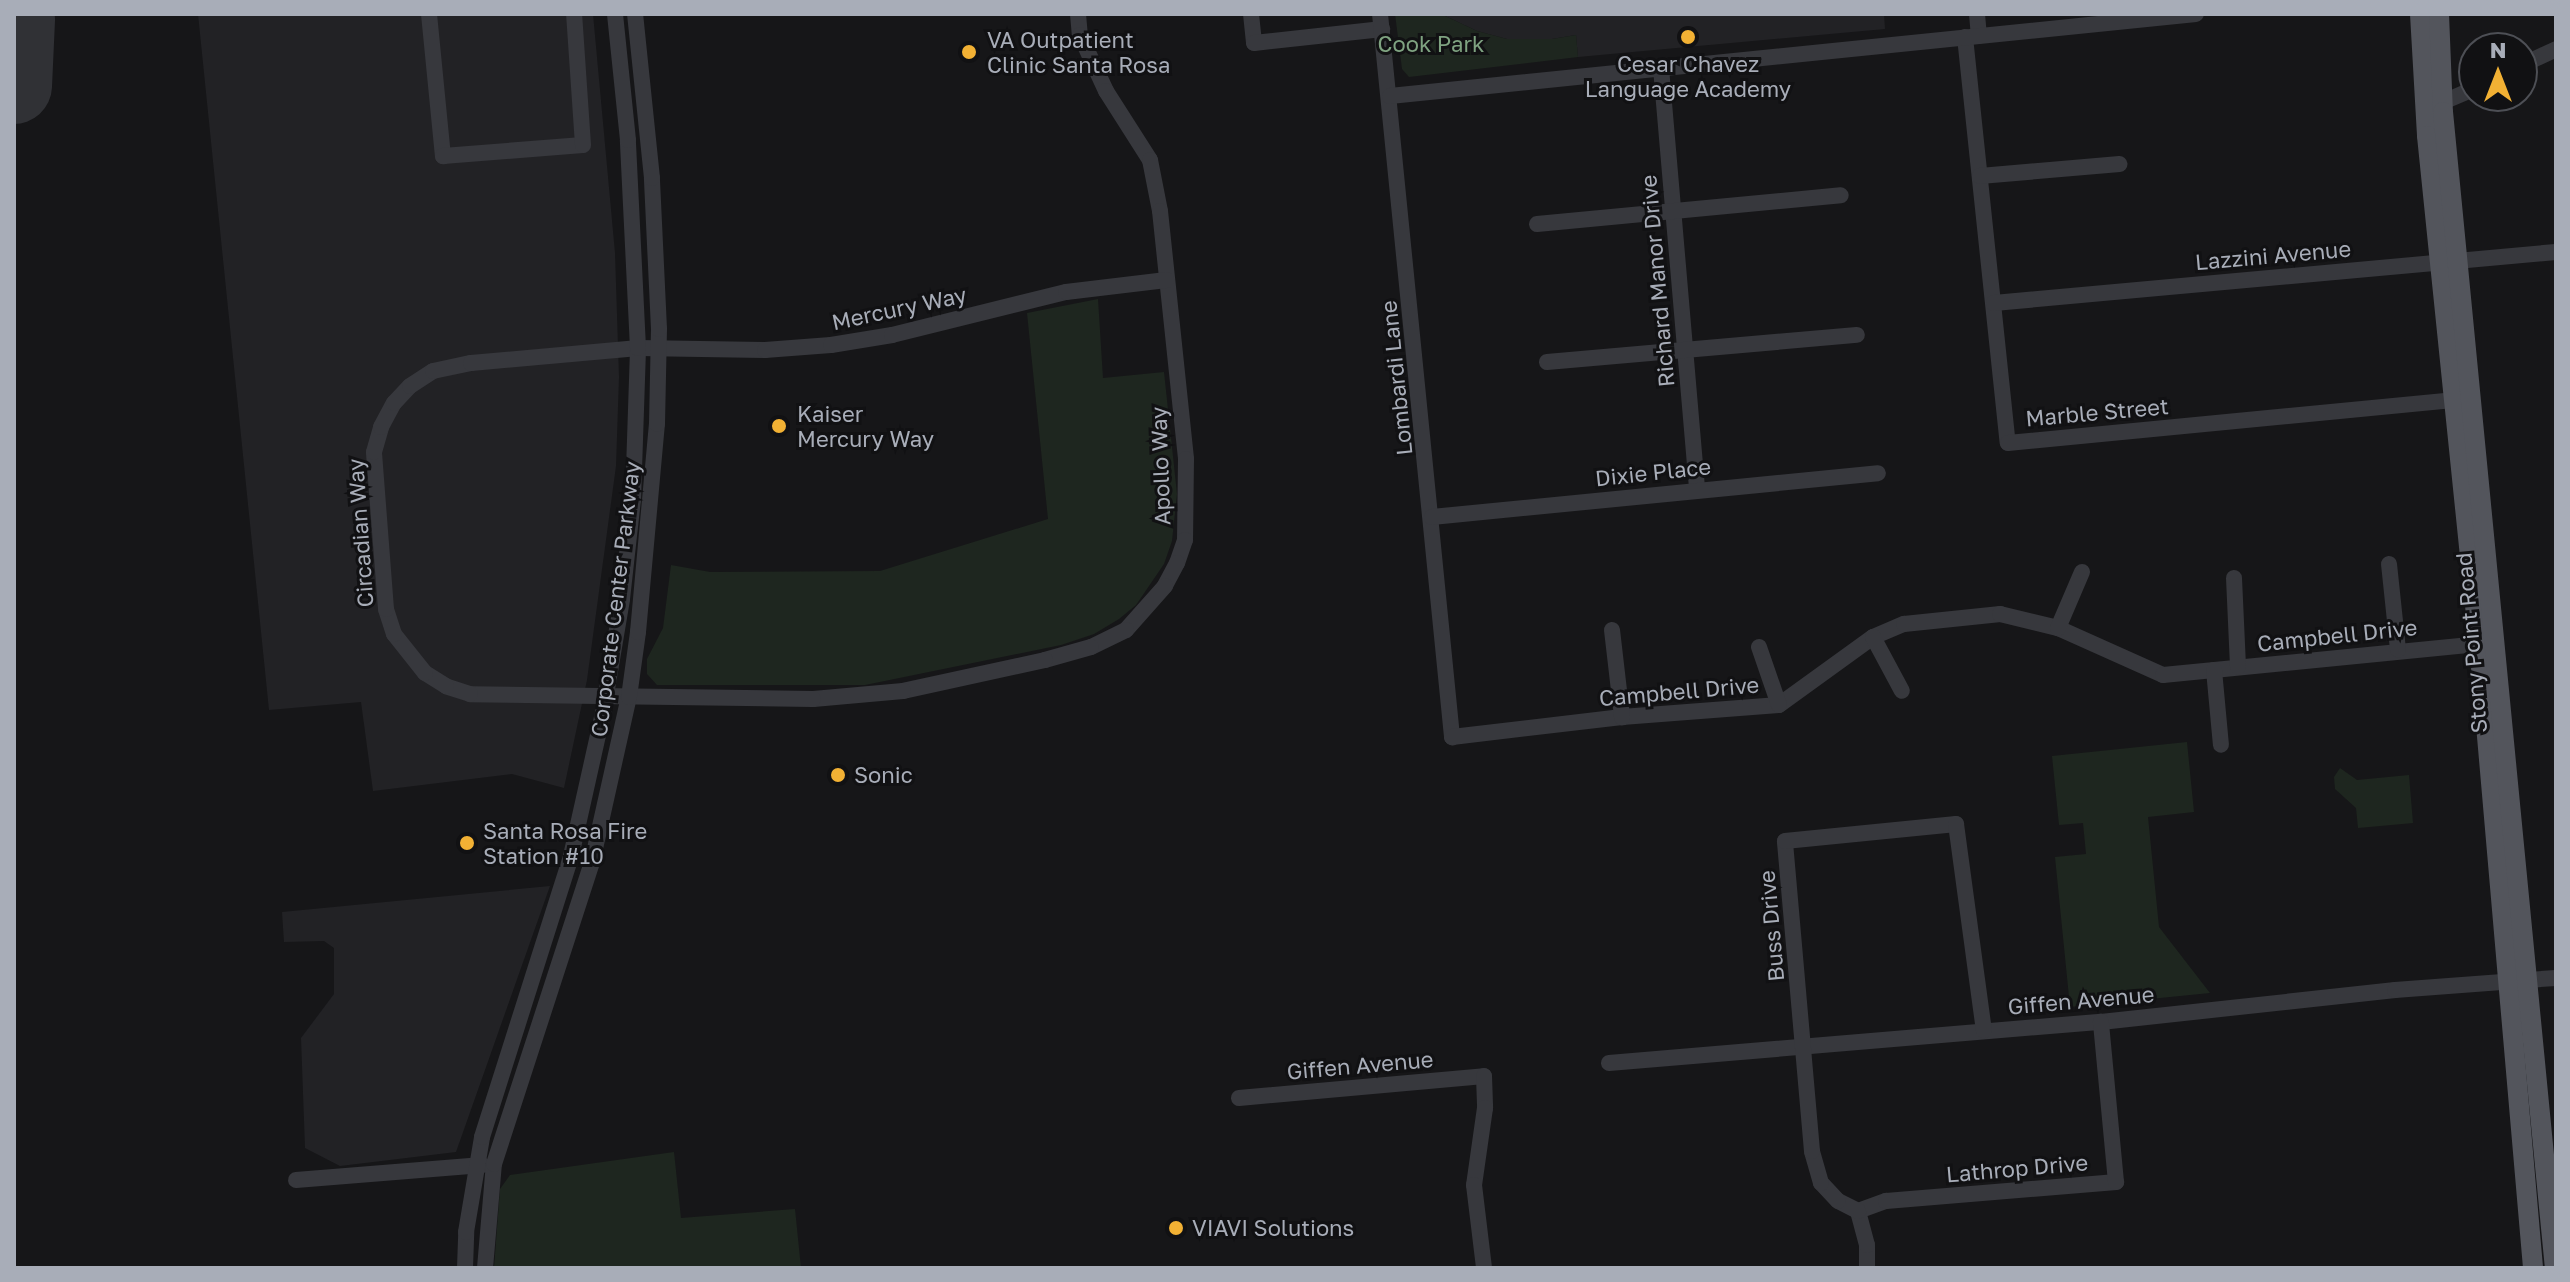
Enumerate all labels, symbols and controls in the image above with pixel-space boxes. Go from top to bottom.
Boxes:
place label: VA Outpatient Clinic Santa Rosa [987,26,1170,78]
marker: Cesar Chavez Language Academy [1679,28,1697,46]
park label: Cook Park [1378,31,1484,57]
north arrow [2458,32,2538,112]
text: N [2490,36,2506,63]
marker: VA Outpatient Clinic Santa Rosa [958,41,980,63]
place label: Cesar Chavez Language Academy [1585,50,1791,102]
street label: Richard Manor Drive [1635,174,1679,388]
street label: Lazzini Avenue [2194,235,2352,275]
street label: Mercury Way [829,281,969,335]
street label: Lombardi Lane [1375,299,1417,457]
street label: Marble Street [2024,393,2170,431]
place label: Kaiser Mercury Way [797,400,934,452]
street label: Apollo Way [1145,406,1175,526]
marker: Kaiser Mercury Way [768,415,790,437]
street label: Dixie Place [1594,453,1712,491]
street label: Circadian Way [342,458,378,608]
street label: Corporate Center Parkway [585,460,645,738]
street label: Stony Point Road [2450,552,2492,734]
street label: Campbell Drive [2256,613,2418,657]
street label: Campbell Drive [1598,671,1760,711]
place label: Sonic [854,762,913,788]
marker: Sonic [829,766,847,784]
place label: Santa Rosa Fire Station #10 [483,817,647,868]
marker: Santa Rosa Fire Station #10 [458,834,476,852]
street label: Buss Drive [1753,869,1789,983]
street label: Giffen Avenue [2007,980,2155,1020]
street label: Giffen Avenue [1286,1045,1434,1085]
street label: Lathrop Drive [1945,1149,2089,1187]
place label: VIAVI Solutions [1192,1215,1354,1241]
marker: VIAVI Solutions [1167,1219,1185,1237]

